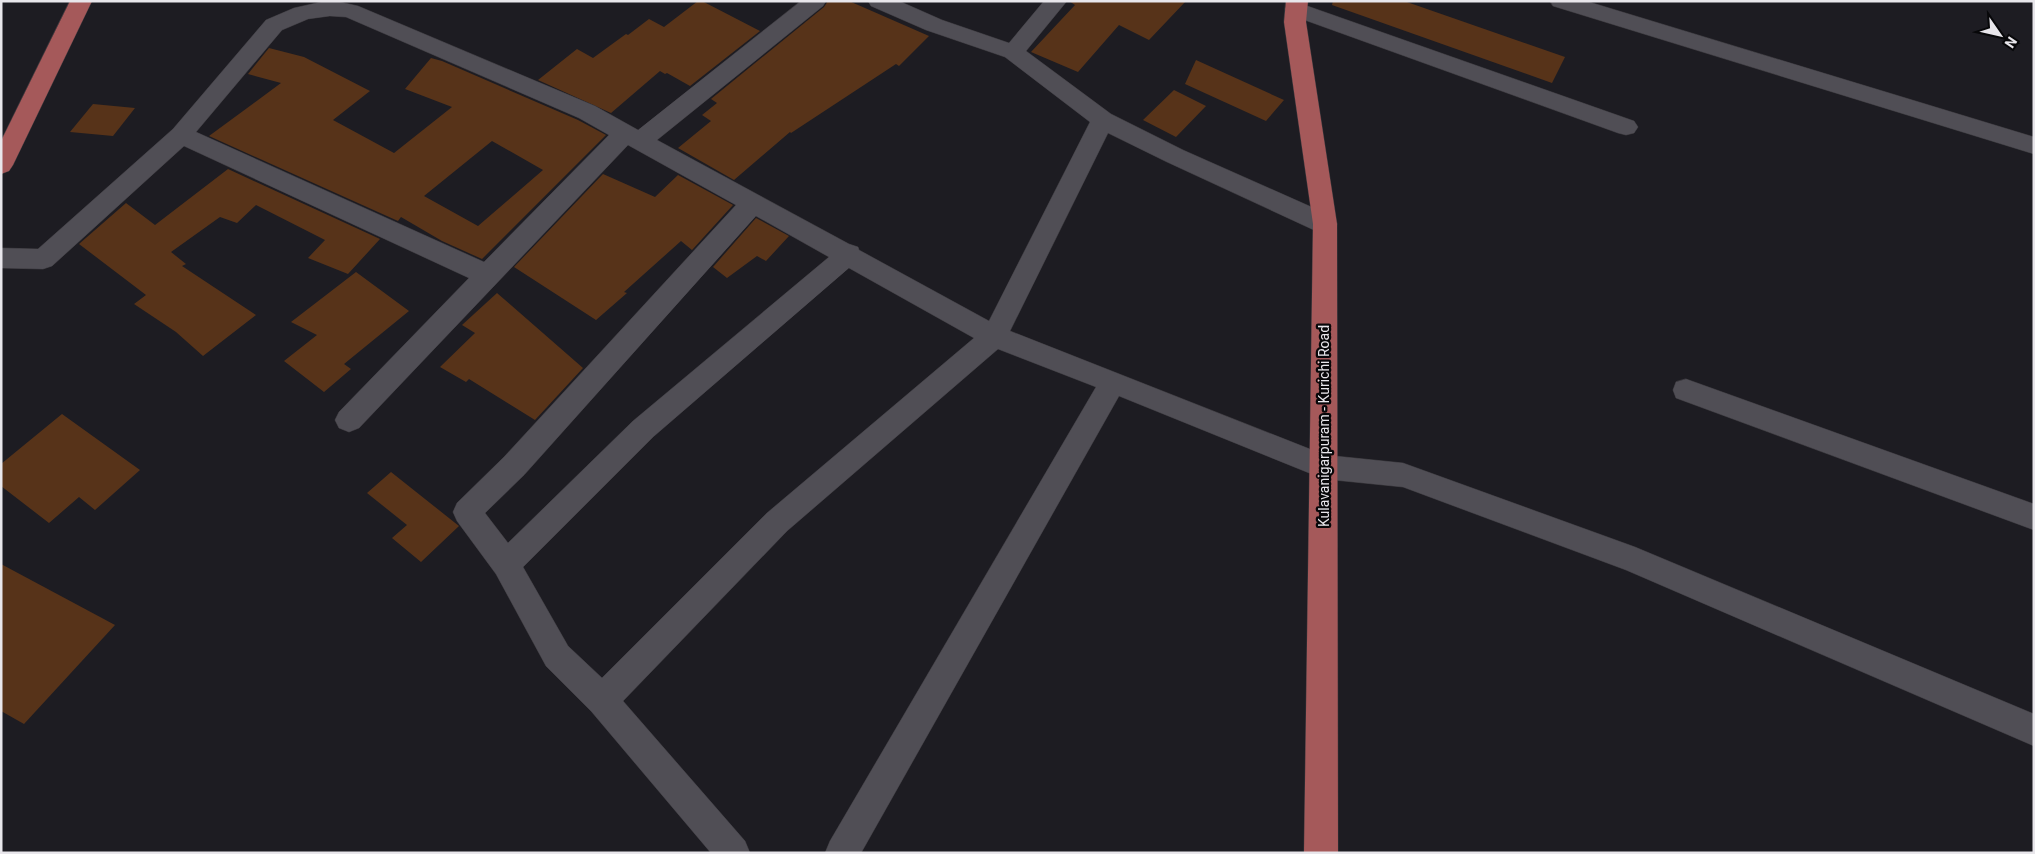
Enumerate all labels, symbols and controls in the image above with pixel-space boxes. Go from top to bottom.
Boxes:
north arrow [1975,10,2025,60]
text: N [2001,34,2020,51]
street label: Kulavanigarpuram - Kurichi Road [1316,325,1332,527]

